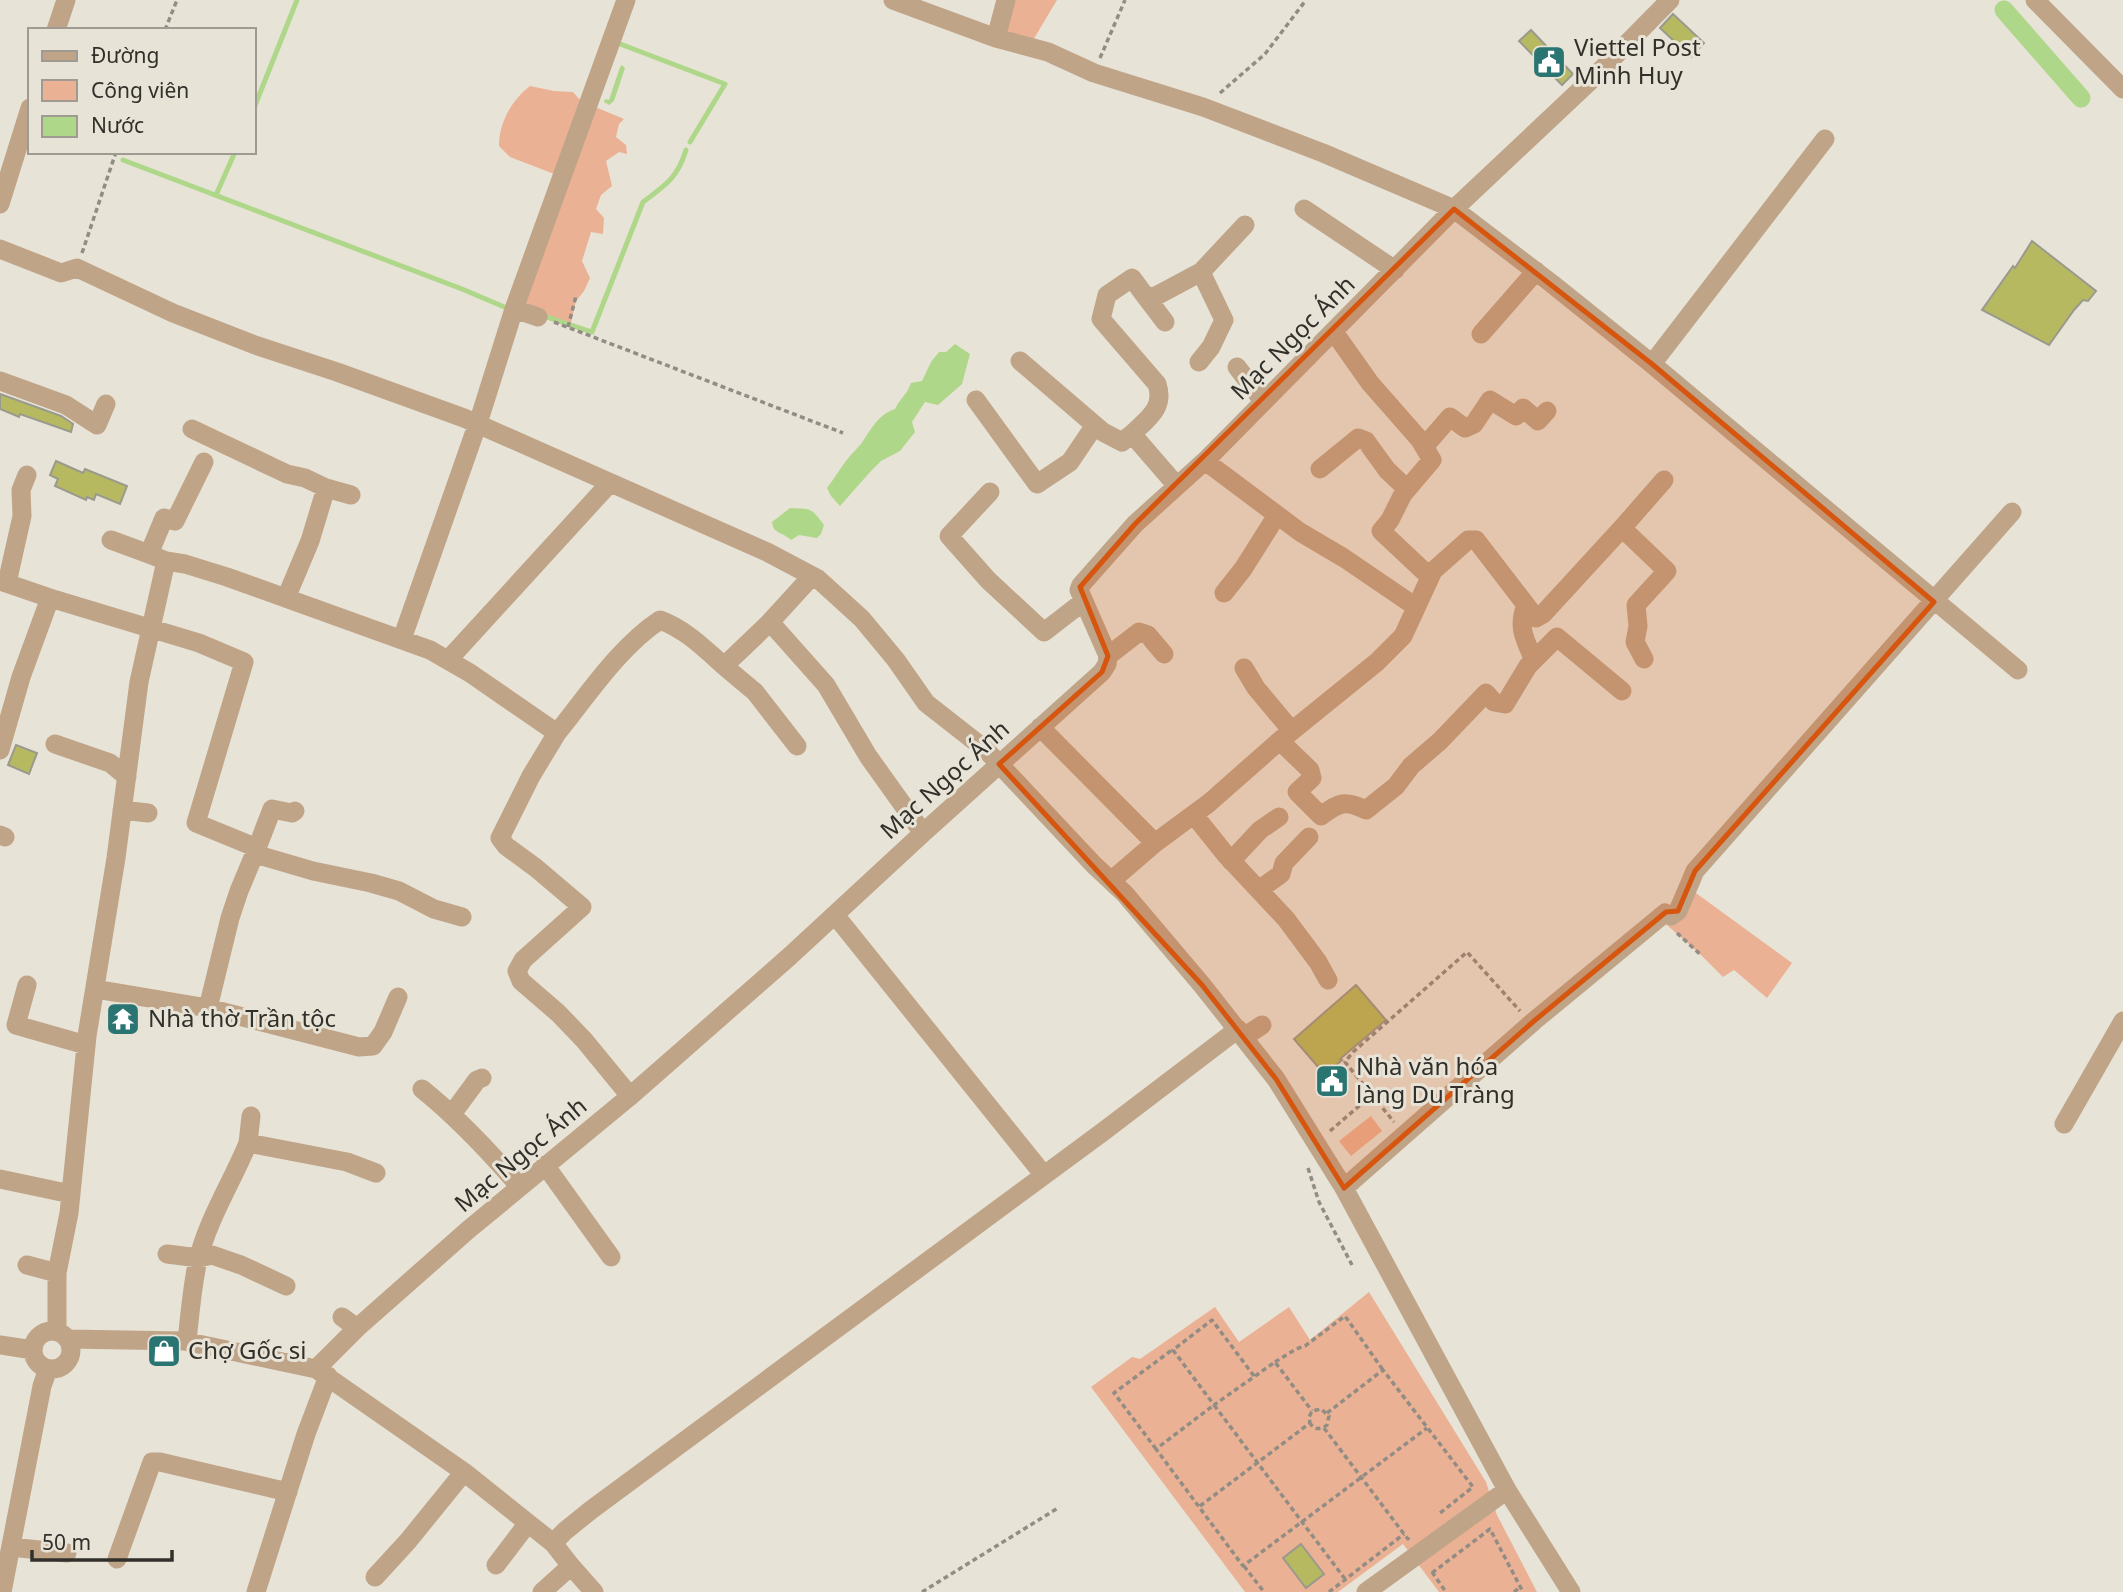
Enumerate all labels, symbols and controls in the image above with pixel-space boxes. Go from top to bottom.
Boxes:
legend [28,28,256,154]
place label: Viettel Post Minh Huy [1574,30,1701,91]
text: Đường [91,41,159,69]
public building icon: Viettel Post Minh Huy [1530,43,1568,81]
text: Công viên [91,76,189,104]
text: Nước [91,111,144,139]
street label: Mạc Ngọc Ánh [1223,268,1361,406]
street label: Mạc Ngọc Ánh [872,712,1016,846]
temple icon: Nhà thờ Trần tộc [104,1000,142,1038]
place label: Nhà thờ Trần tộc [148,1001,336,1034]
place label: Nhà văn hóa làng Du Tràng [1356,1049,1515,1110]
public building icon: Nhà văn hóa làng Du Tràng [1313,1062,1351,1100]
street label: Mạc Ngọc Ánh [447,1089,593,1219]
shop icon: Chợ Gốc si [145,1332,183,1370]
place label: Chợ Gốc si [188,1333,306,1366]
scale bar [32,1518,172,1562]
text: 50 m [42,1528,91,1556]

